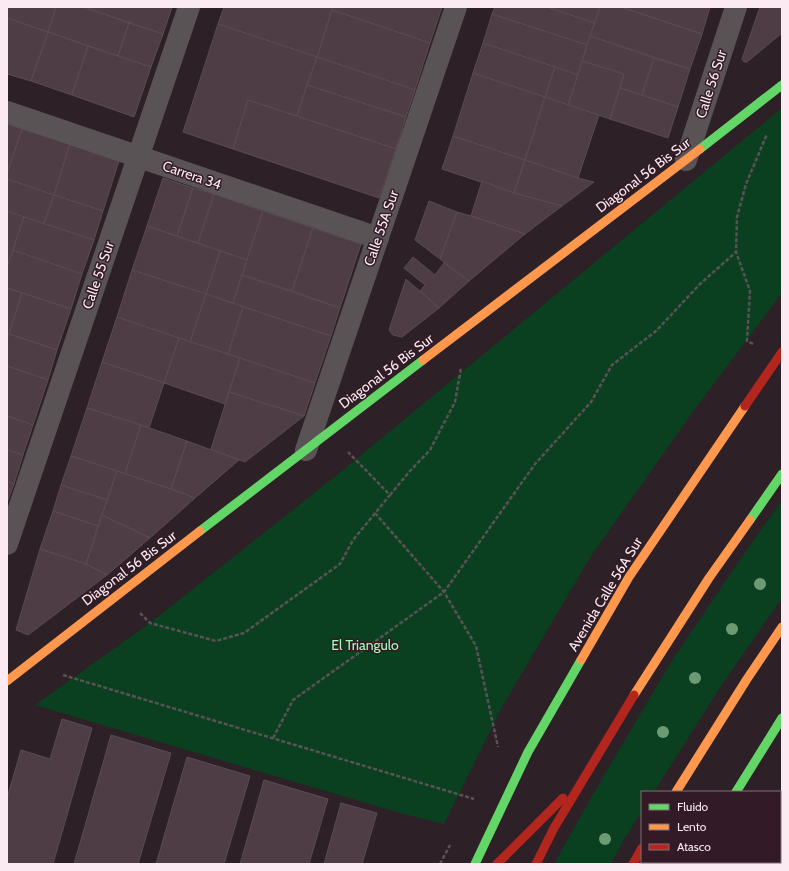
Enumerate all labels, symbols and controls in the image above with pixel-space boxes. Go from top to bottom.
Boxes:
street label: Calle 56 Sur [692,47,731,120]
street label: Diagonal 56 Bis Sur [592,133,694,217]
street label: Carrera 34 [160,157,224,193]
street label: Calle 55A Sur [360,187,403,268]
street label: Calle 55 Sur [78,238,118,311]
street label: Diagonal 56 Bis Sur [335,329,437,413]
street label: Diagonal 56 Bis Sur [78,526,180,610]
street label: Avenida Calle 56A Sur [564,533,646,654]
park label: El Triangulo [331,636,399,654]
legend [641,791,781,863]
text: Fluido [677,799,709,814]
text: Lento [677,819,707,834]
text: Atasco [677,839,711,854]

